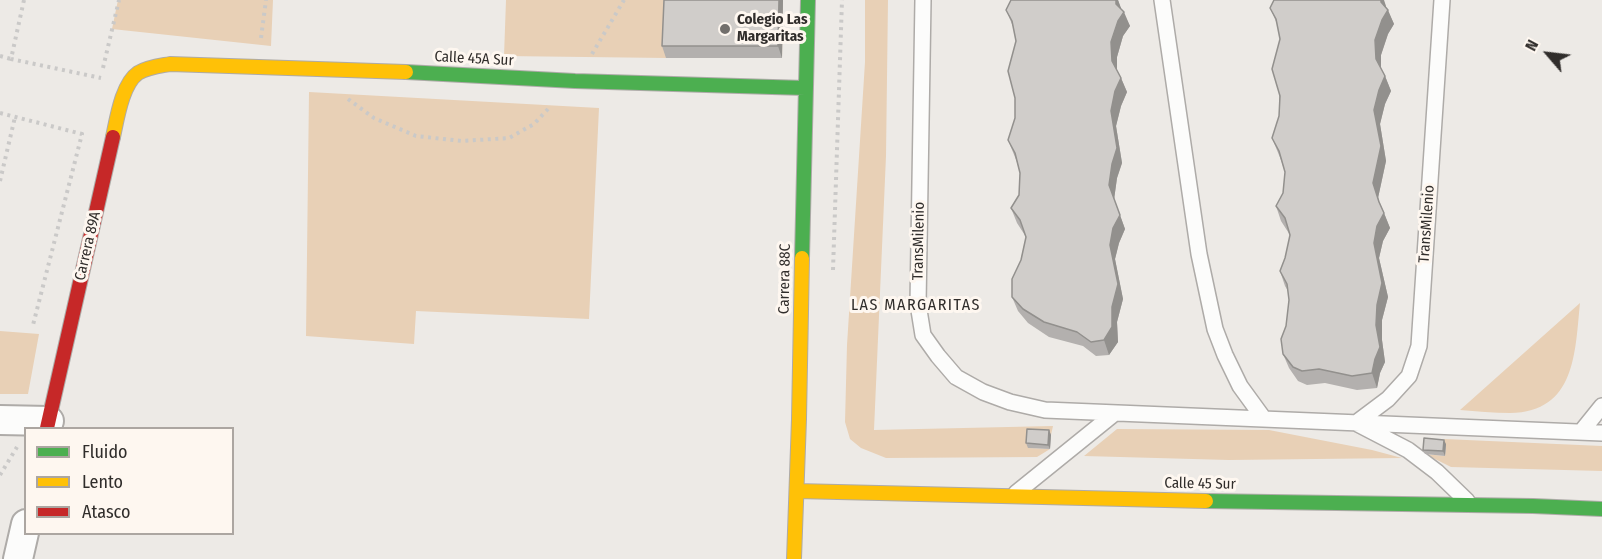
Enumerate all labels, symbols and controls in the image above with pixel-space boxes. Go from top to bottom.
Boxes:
place label: Colegio Las Margaritas [737,11,808,46]
marker: Colegio Las Margaritas [718,22,732,36]
north arrow [1518,24,1578,84]
text: N [1521,37,1542,54]
street label: Calle 45A Sur [434,48,514,70]
street label: TransMilenio [1415,184,1439,264]
street label: TransMilenio [909,202,929,280]
street label: Carrera 89A [71,210,105,282]
street label: Carrera 88C [775,244,795,314]
district label: LAS MARGARITAS [851,296,981,316]
legend [24,427,234,535]
text: Fluido [82,441,128,463]
text: Lento [82,471,123,493]
street label: Calle 45 Sur [1164,474,1236,494]
text: Atasco [82,501,130,523]

